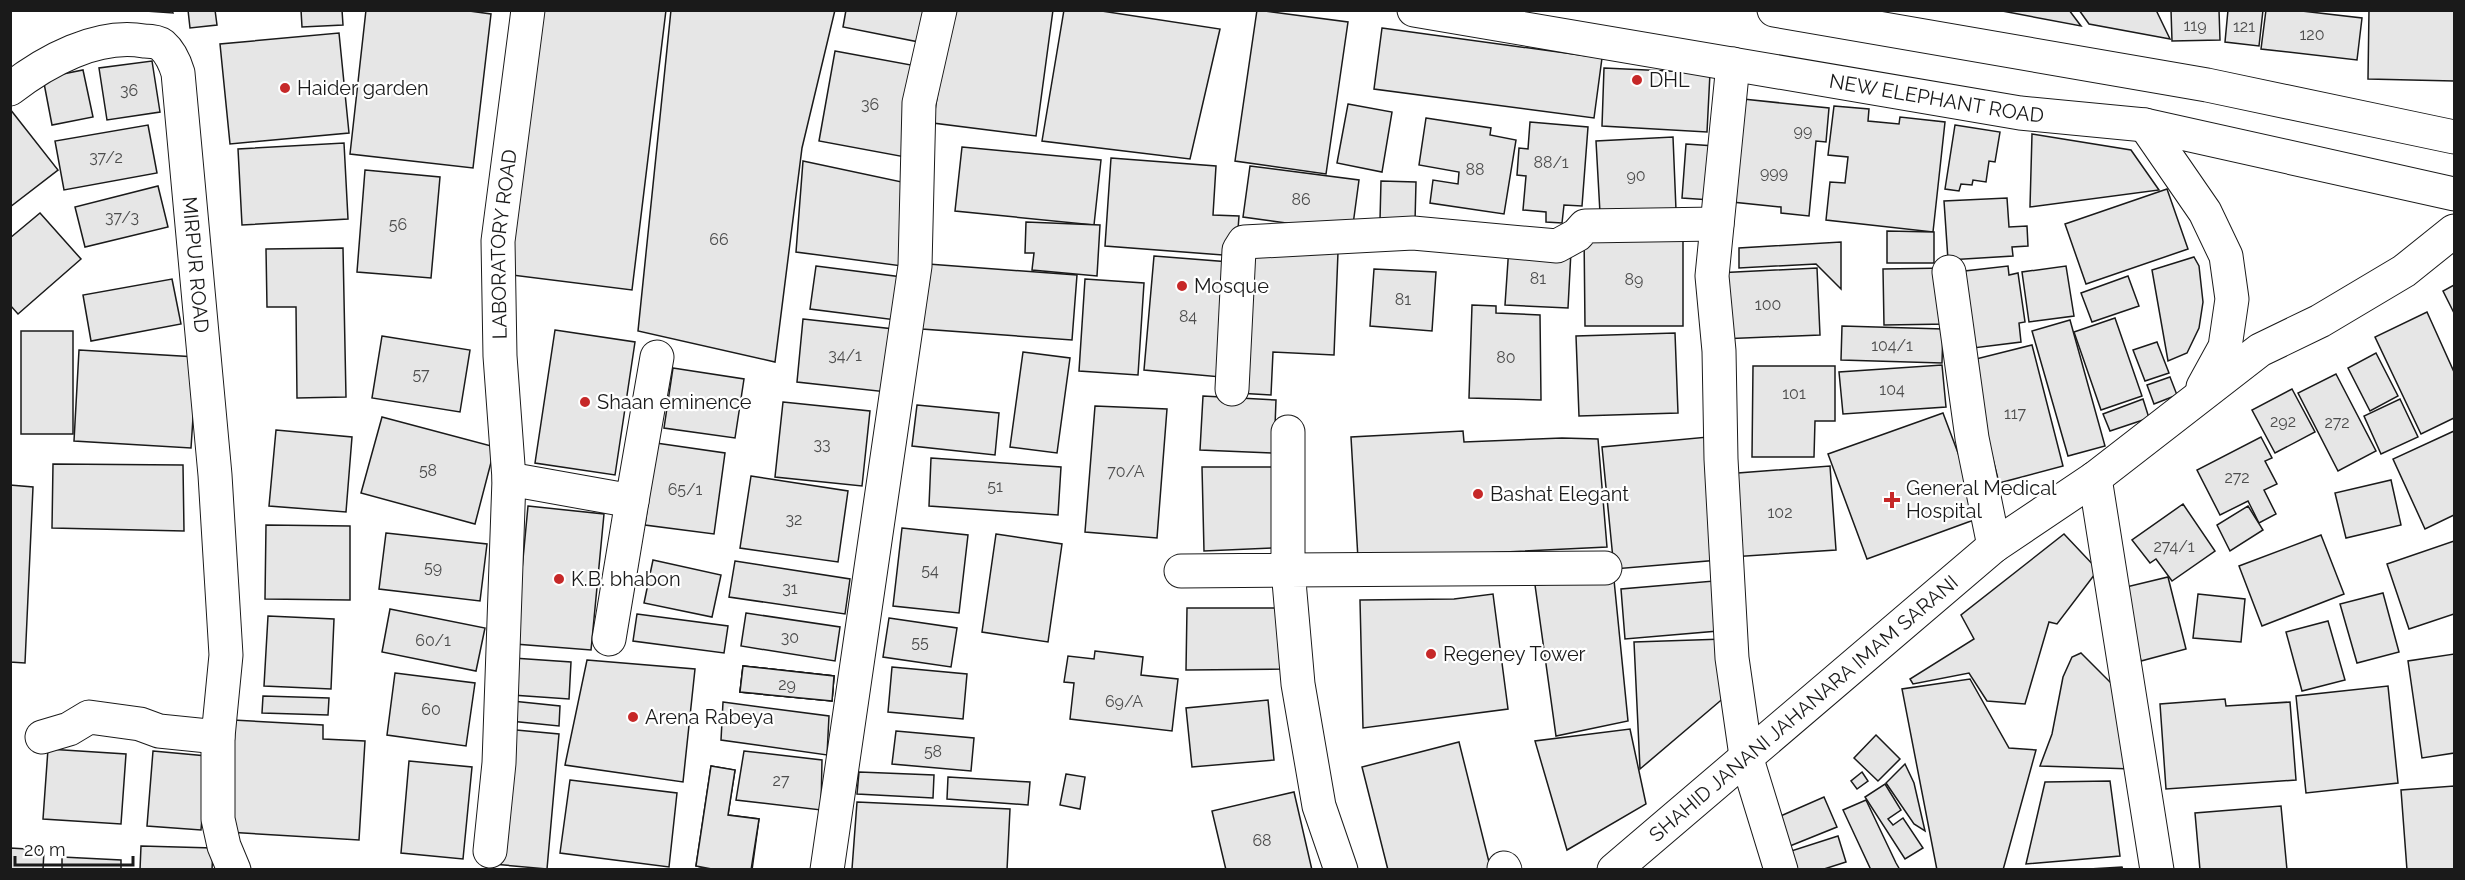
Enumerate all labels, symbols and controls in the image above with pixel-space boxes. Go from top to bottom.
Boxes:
house number: 119 [2183,16,2207,35]
house number: 121 [2233,17,2255,36]
house number: 120 [2300,25,2324,44]
place label: DHL [1649,68,1690,92]
street label: NEW ELEPHANT ROAD [1827,69,2045,127]
marker: DHL [1630,73,1644,87]
place label: Haider garden [297,76,429,100]
house number: 36 [120,81,138,100]
marker: Haider garden [278,81,292,95]
house number: 36 [861,95,879,114]
house number: 99 [1794,121,1812,140]
house number: 37/2 [89,148,123,167]
street label: LABORATORY ROAD [486,148,522,340]
house number: 88/1 [1533,153,1569,172]
house number: 88 [1466,160,1484,179]
house number: 999 [1760,163,1788,182]
house number: 90 [1626,166,1646,185]
house number: 86 [1291,190,1311,209]
street label: MIRPUR ROAD [177,196,214,334]
house number: 37/3 [105,208,139,227]
house number: 56 [389,215,407,234]
house number: 66 [709,230,729,249]
house number: 81 [1530,269,1546,288]
house number: 89 [1625,270,1643,289]
place label: Mosque [1194,274,1269,298]
marker: Mosque [1175,279,1189,293]
house number: 81 [1395,290,1411,309]
house number: 100 [1755,295,1781,314]
house number: 84 [1179,307,1197,326]
house number: 104/1 [1871,336,1913,355]
house number: 34/1 [828,346,862,365]
house number: 80 [1496,348,1516,367]
house number: 57 [412,365,430,384]
house number: 104 [1879,380,1905,399]
house number: 101 [1782,384,1806,403]
place label: Shaan eminence [597,390,752,414]
marker: Shaan eminence [578,395,592,409]
house number: 117 [2004,404,2027,423]
house number: 292 [2270,412,2296,431]
house number: 272 [2324,413,2350,432]
house number: 33 [813,435,831,454]
house number: 58 [419,461,437,480]
house number: 70/A [1107,462,1145,481]
house number: 272 [2224,468,2250,487]
place label: General Medical Hospital [1906,476,2057,523]
house number: 51 [987,477,1003,496]
house number: 65/1 [668,480,702,499]
place label: Bashat Elegant [1490,482,1629,506]
marker: Bashat Elegant [1471,487,1485,501]
marker: General Medical Hospital [1883,491,1901,509]
house number: 102 [1768,503,1792,522]
house number: 32 [786,510,802,529]
house number: 274/1 [2154,537,2195,556]
house number: 59 [424,558,442,577]
house number: 54 [921,561,939,580]
place label: K.B. bhabon [571,567,681,591]
street label: SHAHID JANANI JAHANARA IMAM SARANI [1644,570,1963,847]
marker: K.B. bhabon [552,572,566,586]
house number: 31 [782,579,798,598]
house number: 30 [781,628,799,647]
house number: 60/1 [415,631,451,650]
house number: 55 [911,633,929,652]
place label: Regeney Tower [1443,642,1586,666]
marker: Regeney Tower [1424,647,1438,661]
house number: 29 [778,675,796,694]
house number: 69/A [1105,692,1143,711]
house number: 60 [421,700,441,719]
place label: Arena Rabeya [645,705,774,729]
marker: Arena Rabeya [626,710,640,724]
house number: 58 [924,742,942,761]
house number: 27 [773,771,790,790]
scale bar [15,829,134,867]
house number: 68 [1252,831,1272,850]
text: 20 m [24,839,66,860]

